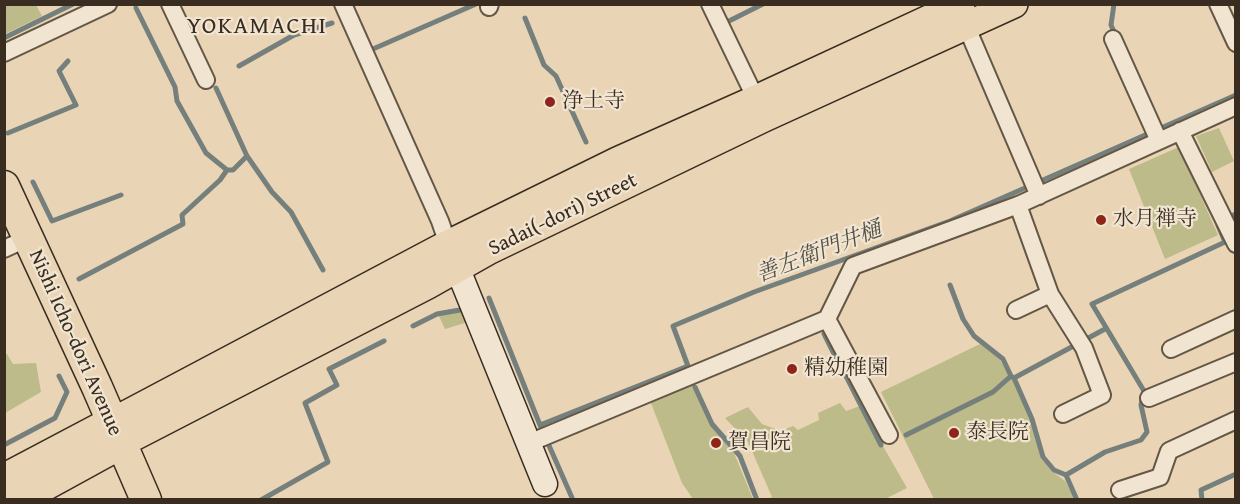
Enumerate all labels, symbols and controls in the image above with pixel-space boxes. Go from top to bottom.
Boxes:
district label: YOKAMACHI [187,13,327,41]
place label: 浄土寺 [562,89,625,115]
marker: 浄土寺 [543,95,557,109]
street label: Sadai(-dori) Street [485,168,641,262]
place label: 水月禅寺 [1113,207,1197,233]
marker: 水月禅寺 [1094,213,1108,227]
water label: 善左衛門井樋 [753,217,885,289]
street label: Nishi Icho-dori Avenue [23,246,127,440]
place label: 精幼稚園 [804,356,888,382]
marker: 精幼稚園 [785,362,799,376]
place label: 泰長院 [966,420,1029,446]
marker: 泰長院 [947,426,961,440]
place label: 賀昌院 [728,430,791,456]
marker: 賀昌院 [709,436,723,450]

